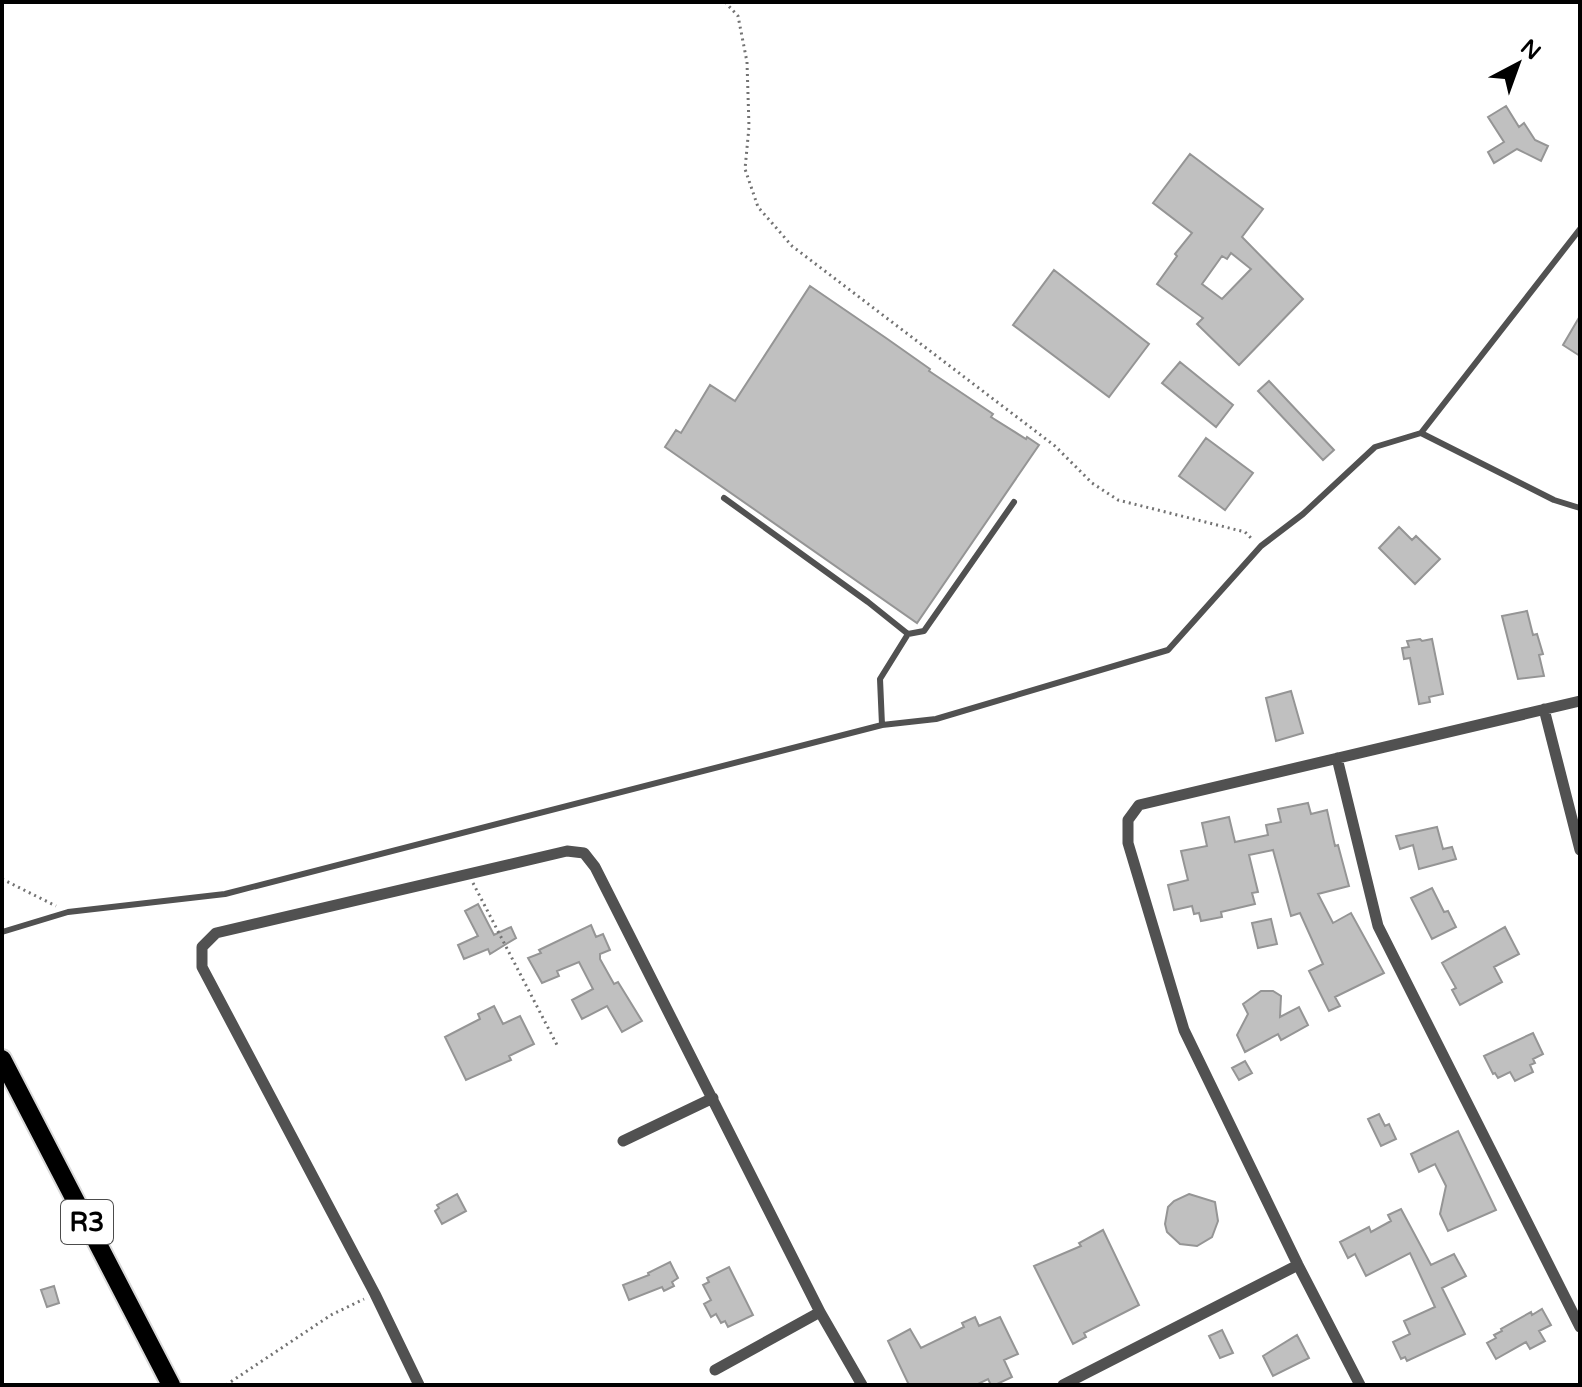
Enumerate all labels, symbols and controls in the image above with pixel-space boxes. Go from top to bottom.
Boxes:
north arrow [1478,24,1558,104]
text: N [1515,34,1546,65]
road number: R3 [61,1200,113,1244]

